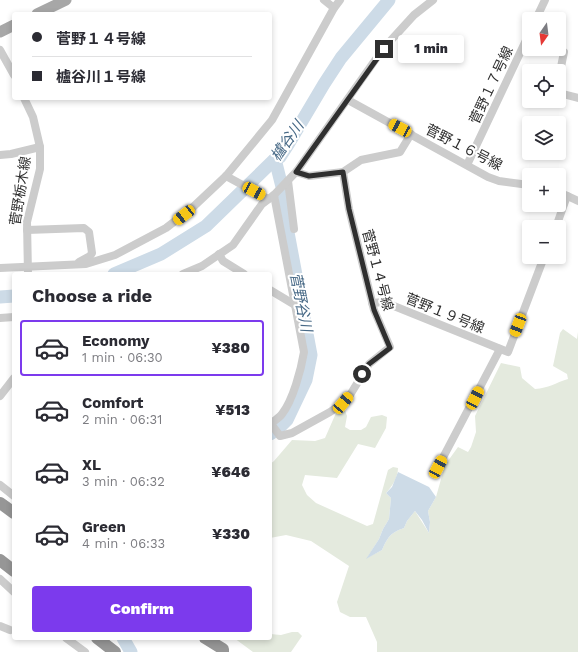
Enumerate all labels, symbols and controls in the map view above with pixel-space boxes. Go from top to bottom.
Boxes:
north arrow [522,12,566,56]
map controls [522,12,566,264]
text: 菅野１４号線 [56,30,146,48]
callout: 1 min [398,35,464,63]
route end [375,40,393,58]
text: 1 min [414,41,448,56]
street label: 菅野１７号線 [466,44,516,126]
button: locate [522,64,566,108]
text: 櫨谷川１号線 [56,68,146,86]
water label: 櫨谷川 [267,116,308,165]
button: layers [522,116,566,160]
car [387,117,413,139]
street label: 菅野１６号線 [423,121,505,173]
street label: 菅野栃木線 [7,155,33,227]
button: + [522,168,566,212]
car [241,180,267,202]
car [171,203,197,227]
button: − [522,220,566,264]
street label: 菅野１４号線 [359,227,397,313]
water label: 菅野谷川 [286,271,316,335]
text: Choose a ride [32,285,152,306]
street label: 菅野１９号線 [403,290,487,336]
car [508,312,528,338]
icon: car [34,330,70,366]
text: Economy [82,332,149,350]
text: ¥380 [212,339,250,357]
text: 1 min · 06:30 [82,350,163,365]
route start [353,365,371,383]
car [464,385,486,411]
car [331,390,355,416]
icon: car [34,392,70,428]
text: Comfort [82,394,143,412]
text: ¥513 [215,401,250,419]
text: 2 min · 06:31 [82,412,162,427]
icon: car [34,454,70,490]
car [427,454,449,480]
text: XL [82,456,101,474]
text: ¥646 [211,463,250,481]
text: 3 min · 06:32 [82,474,165,489]
icon: car [34,516,70,552]
text: Green [82,518,126,536]
text: ¥330 [212,525,250,543]
text: 4 min · 06:33 [82,536,165,551]
button: Confirm [32,586,252,632]

